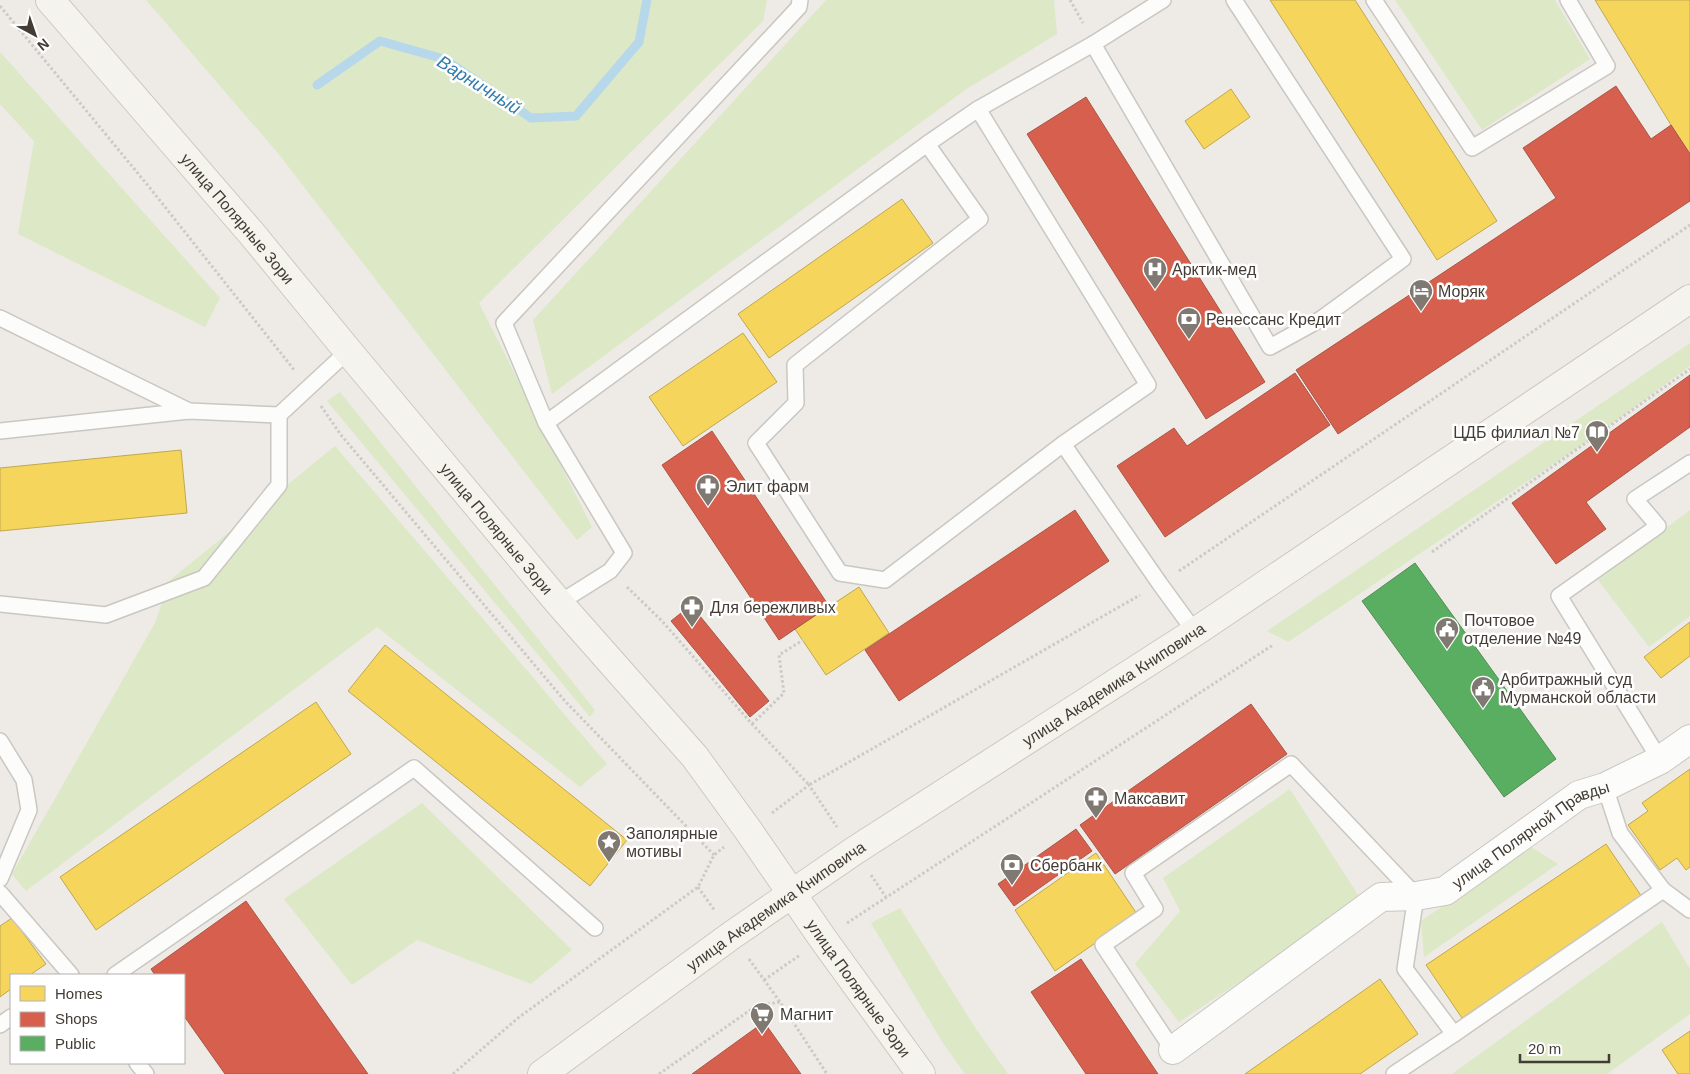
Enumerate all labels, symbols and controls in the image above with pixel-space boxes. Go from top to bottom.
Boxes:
north arrow [10,10,60,60]
text: N [34,36,52,54]
water label: Варничный [434,52,524,118]
street label: улица Полярные Зори [177,150,297,287]
hospital icon: Арктик-мед [1142,256,1168,290]
place label: Арктик-мед [1172,261,1257,278]
hotel icon: Моряк [1408,278,1434,312]
place label: Моряк [1438,283,1486,300]
bank icon: Ренессанс Кредит [1176,306,1202,340]
place label: Ренессанс Кредит [1206,311,1342,328]
library icon: ЦДБ филиал №7 [1584,419,1610,453]
place label: ЦДБ филиал №7 [1453,424,1580,441]
street label: улица Полярные Зори [437,460,556,598]
pharmacy icon: Элит фарм [695,473,721,507]
place label: Элит фарм [726,478,809,495]
pharmacy icon: Для бережливых [679,594,705,628]
place label: Для бережливых [710,599,836,616]
place label: Почтовое отделение №49 [1464,612,1581,647]
public building icon: Почтовое отделение №49 [1434,616,1460,650]
street label: улица Академика Книповича [1019,620,1208,750]
place label: Арбитражный суд Мурманской области [1500,671,1656,706]
public building icon: Арбитражный суд Мурманской области [1470,675,1496,709]
street label: улица Полярной Правды [1449,778,1611,892]
pharmacy icon: Максавит [1083,785,1109,819]
place label: Максавит [1114,790,1186,807]
place label: Заполярные мотивы [626,825,718,860]
place icon: Заполярные мотивы [596,829,622,863]
street label: улица Академика Книповича [683,838,868,974]
bank icon: Сбербанк [999,852,1025,886]
place label: Сбербанк [1030,857,1103,874]
street label: улица Полярные Зори [803,916,914,1061]
legend [10,974,185,1064]
text: Homes [55,985,103,1002]
supermarket icon: Магнит [749,1001,775,1035]
place label: Магнит [780,1006,834,1023]
text: Shops [55,1010,98,1027]
scale bar [1520,1032,1609,1064]
text: Public [55,1035,96,1052]
text: 20 m [1528,1040,1561,1057]

